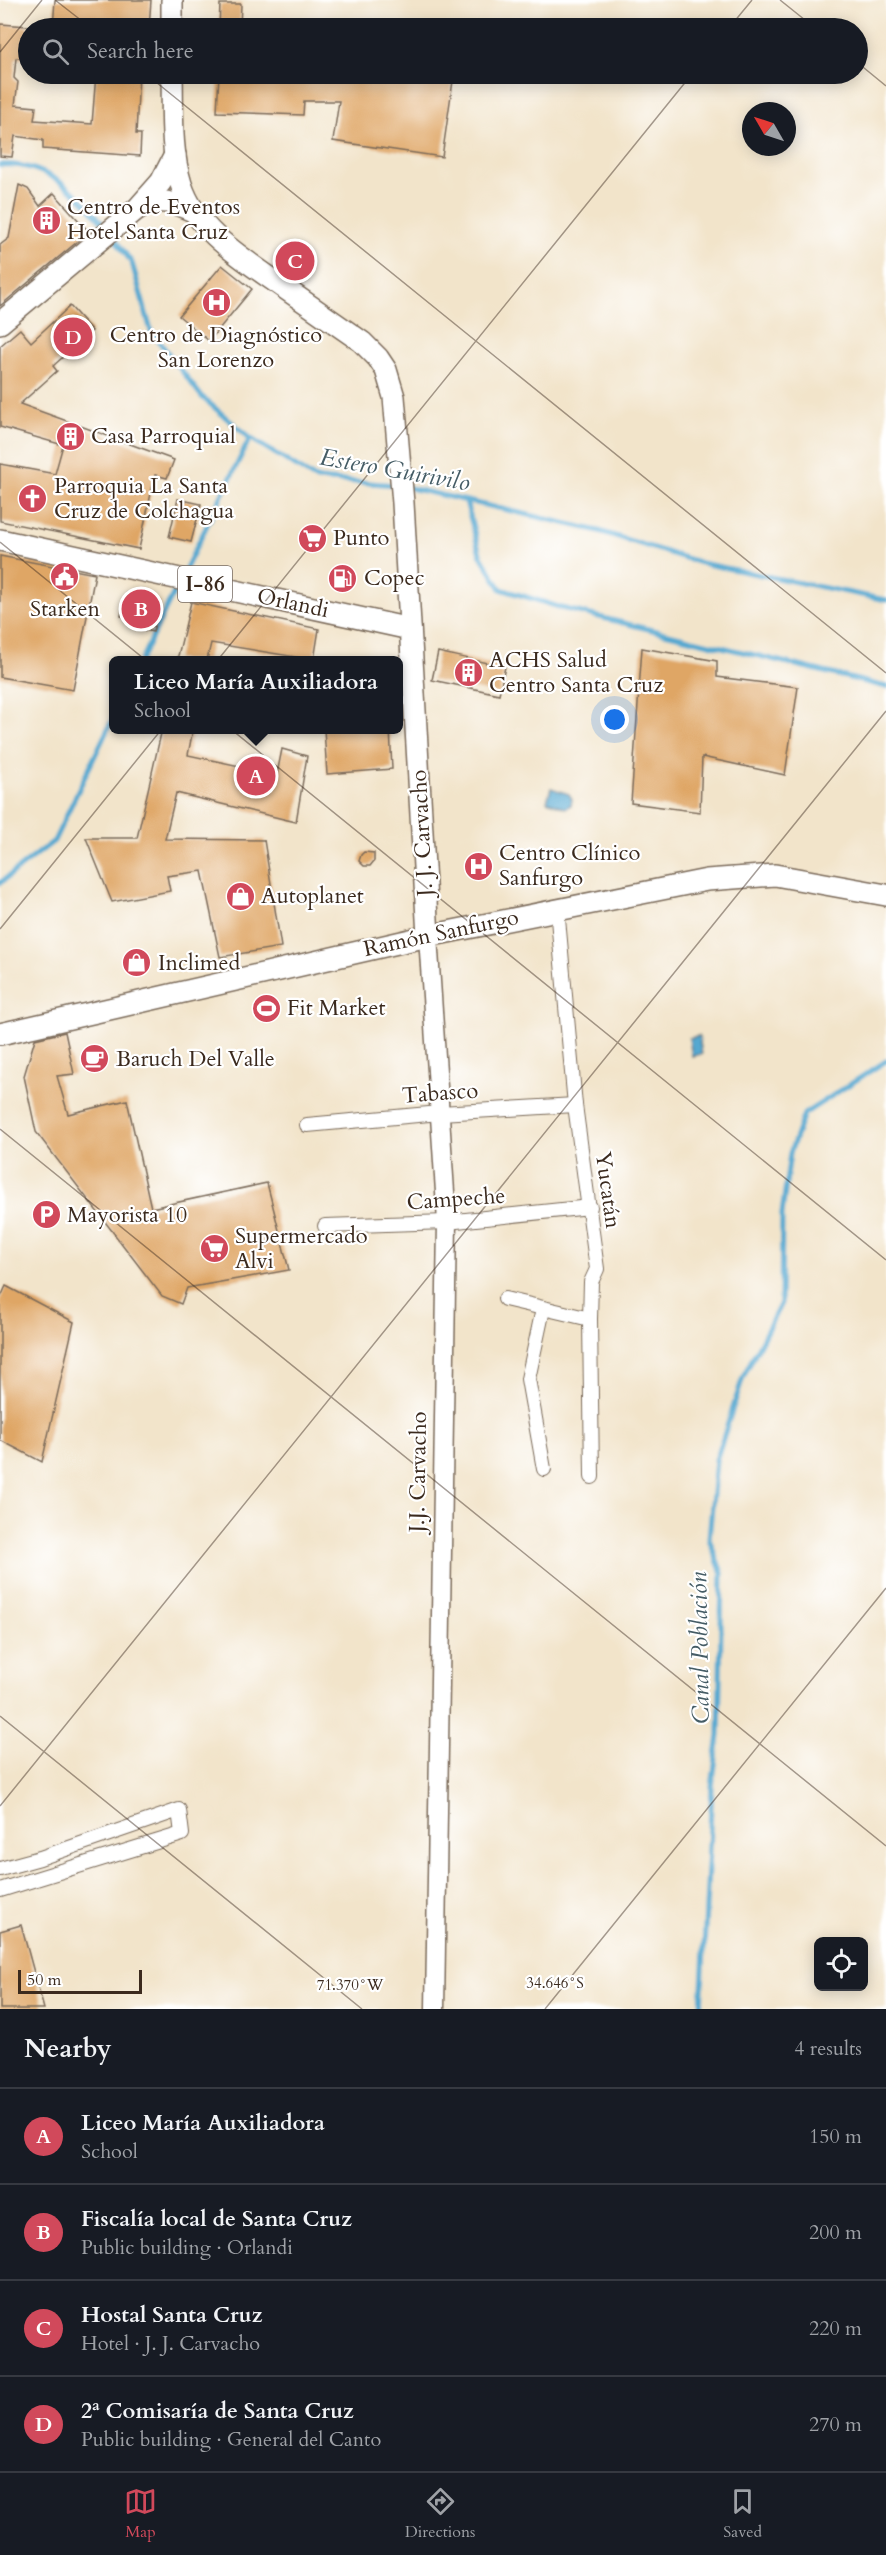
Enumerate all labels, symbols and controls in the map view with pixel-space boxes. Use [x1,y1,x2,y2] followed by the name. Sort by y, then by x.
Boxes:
[18,18,868,84] search box
[39,35,72,68] icon: search
[87,36,194,66] text: Search here
[742,102,796,156] north arrow
[67,192,240,247] place label: Centro de Eventos Hotel Santa Cruz
[30,204,62,236] building icon: Centro de Eventos Hotel Santa Cruz
[276,238,314,284] pin: C
[200,287,232,319] hospital icon: Centro de Diagnóstico San Lorenzo
[54,314,92,360] pin: D
[110,320,322,375] place label: Centro de Diagnóstico San Lorenzo
[54,420,86,452] building icon: Casa Parroquial
[91,421,236,451] place label: Casa Parroquial
[317,441,473,499] water label: Estero Guirivilo
[54,471,235,526] place label: Parroquia La Santa Cruz de Colchagua
[17,483,49,515] church icon: Parroquia La Santa Cruz de Colchagua
[296,522,328,554] supermarket icon: Punto
[333,523,390,553] place label: Punto
[49,561,81,593] public building icon: Starken
[327,562,359,594] fuel station icon: Copec
[364,563,424,593] place label: Copec
[178,566,232,602] road number: I-86
[254,581,332,625] street label: Orlandi
[122,586,160,632] pin: B
[30,594,100,624] place label: Starken
[489,645,663,700] place label: ACHS Salud Centro Santa Cruz
[109,656,403,734] popup
[452,657,484,689] building icon: ACHS Salud Centro Santa Cruz
[134,667,378,697] text: Liceo María Auxiliadora
[134,697,191,724] text: School
[600,705,629,734] your location
[236,754,276,798] pin: A
[404,769,440,900] street label: J. J. Carvacho
[499,838,640,893] place label: Centro Clínico Sanfurgo
[462,850,494,882] hospital icon: Centro Clínico Sanfurgo
[224,880,256,912] shop icon: Autoplanet
[261,881,364,911] place label: Autoplanet
[361,902,521,964] street label: Ramón Sanfurgo
[121,947,153,979] shop icon: Inclimed
[158,948,240,978] place label: Inclimed
[250,992,282,1024] sports icon: Fit Market
[287,993,386,1023] place label: Fit Market
[79,1043,111,1075] cafe icon: Baruch Del Valle
[116,1044,275,1074] place label: Baruch Del Valle
[401,1075,479,1111] street label: Tabasco
[588,1150,628,1231] street label: Yucatán
[406,1181,506,1217] street label: Campeche
[30,1199,62,1231] parking icon: Mayorista 10
[67,1200,187,1230] place label: Mayorista 10
[235,1221,368,1276] place label: Supermercado Alvi
[198,1233,230,1265] supermarket icon: Supermercado Alvi
[402,1411,434,1536] street label: J.J. Carvacho
[682,1571,718,1725] water label: Canal Población
[814,1937,868,1991] map controls
[814,1937,868,1991] button: locate
[18,1967,142,1994] scale bar
[27,1969,61,1991] text: 50 m
[526,1973,584,1993] text: 34.646°S
[317,1975,384,1995] text: 71.370°W
[24,2031,112,2066] text: Nearby
[794,2035,862,2062] text: 4 results
[81,2108,325,2138] text: Liceo María Auxiliadora
[36,2123,51,2150] text: A
[809,2123,862,2150] text: 150 m
[81,2138,138,2165] text: School
[81,2204,352,2234] text: Fiscalía local de Santa Cruz
[36,2219,51,2246] text: B
[809,2219,862,2246] text: 200 m
[81,2234,293,2261] text: Public building · Orlandi
[81,2300,262,2330] text: Hostal Santa Cruz
[36,2315,51,2342] text: C
[809,2315,862,2342] text: 220 m
[81,2330,260,2357] text: Hotel · J. J. Carvacho
[81,2396,354,2426] text: 2ª Comisaría de Santa Cruz
[35,2411,52,2438] text: D
[809,2411,862,2438] text: 270 m
[81,2426,381,2453] text: Public building · General del Canto
[124,2485,157,2543] tab: Map
[405,2485,475,2543] tab: Directions
[723,2485,762,2543] tab: Saved

